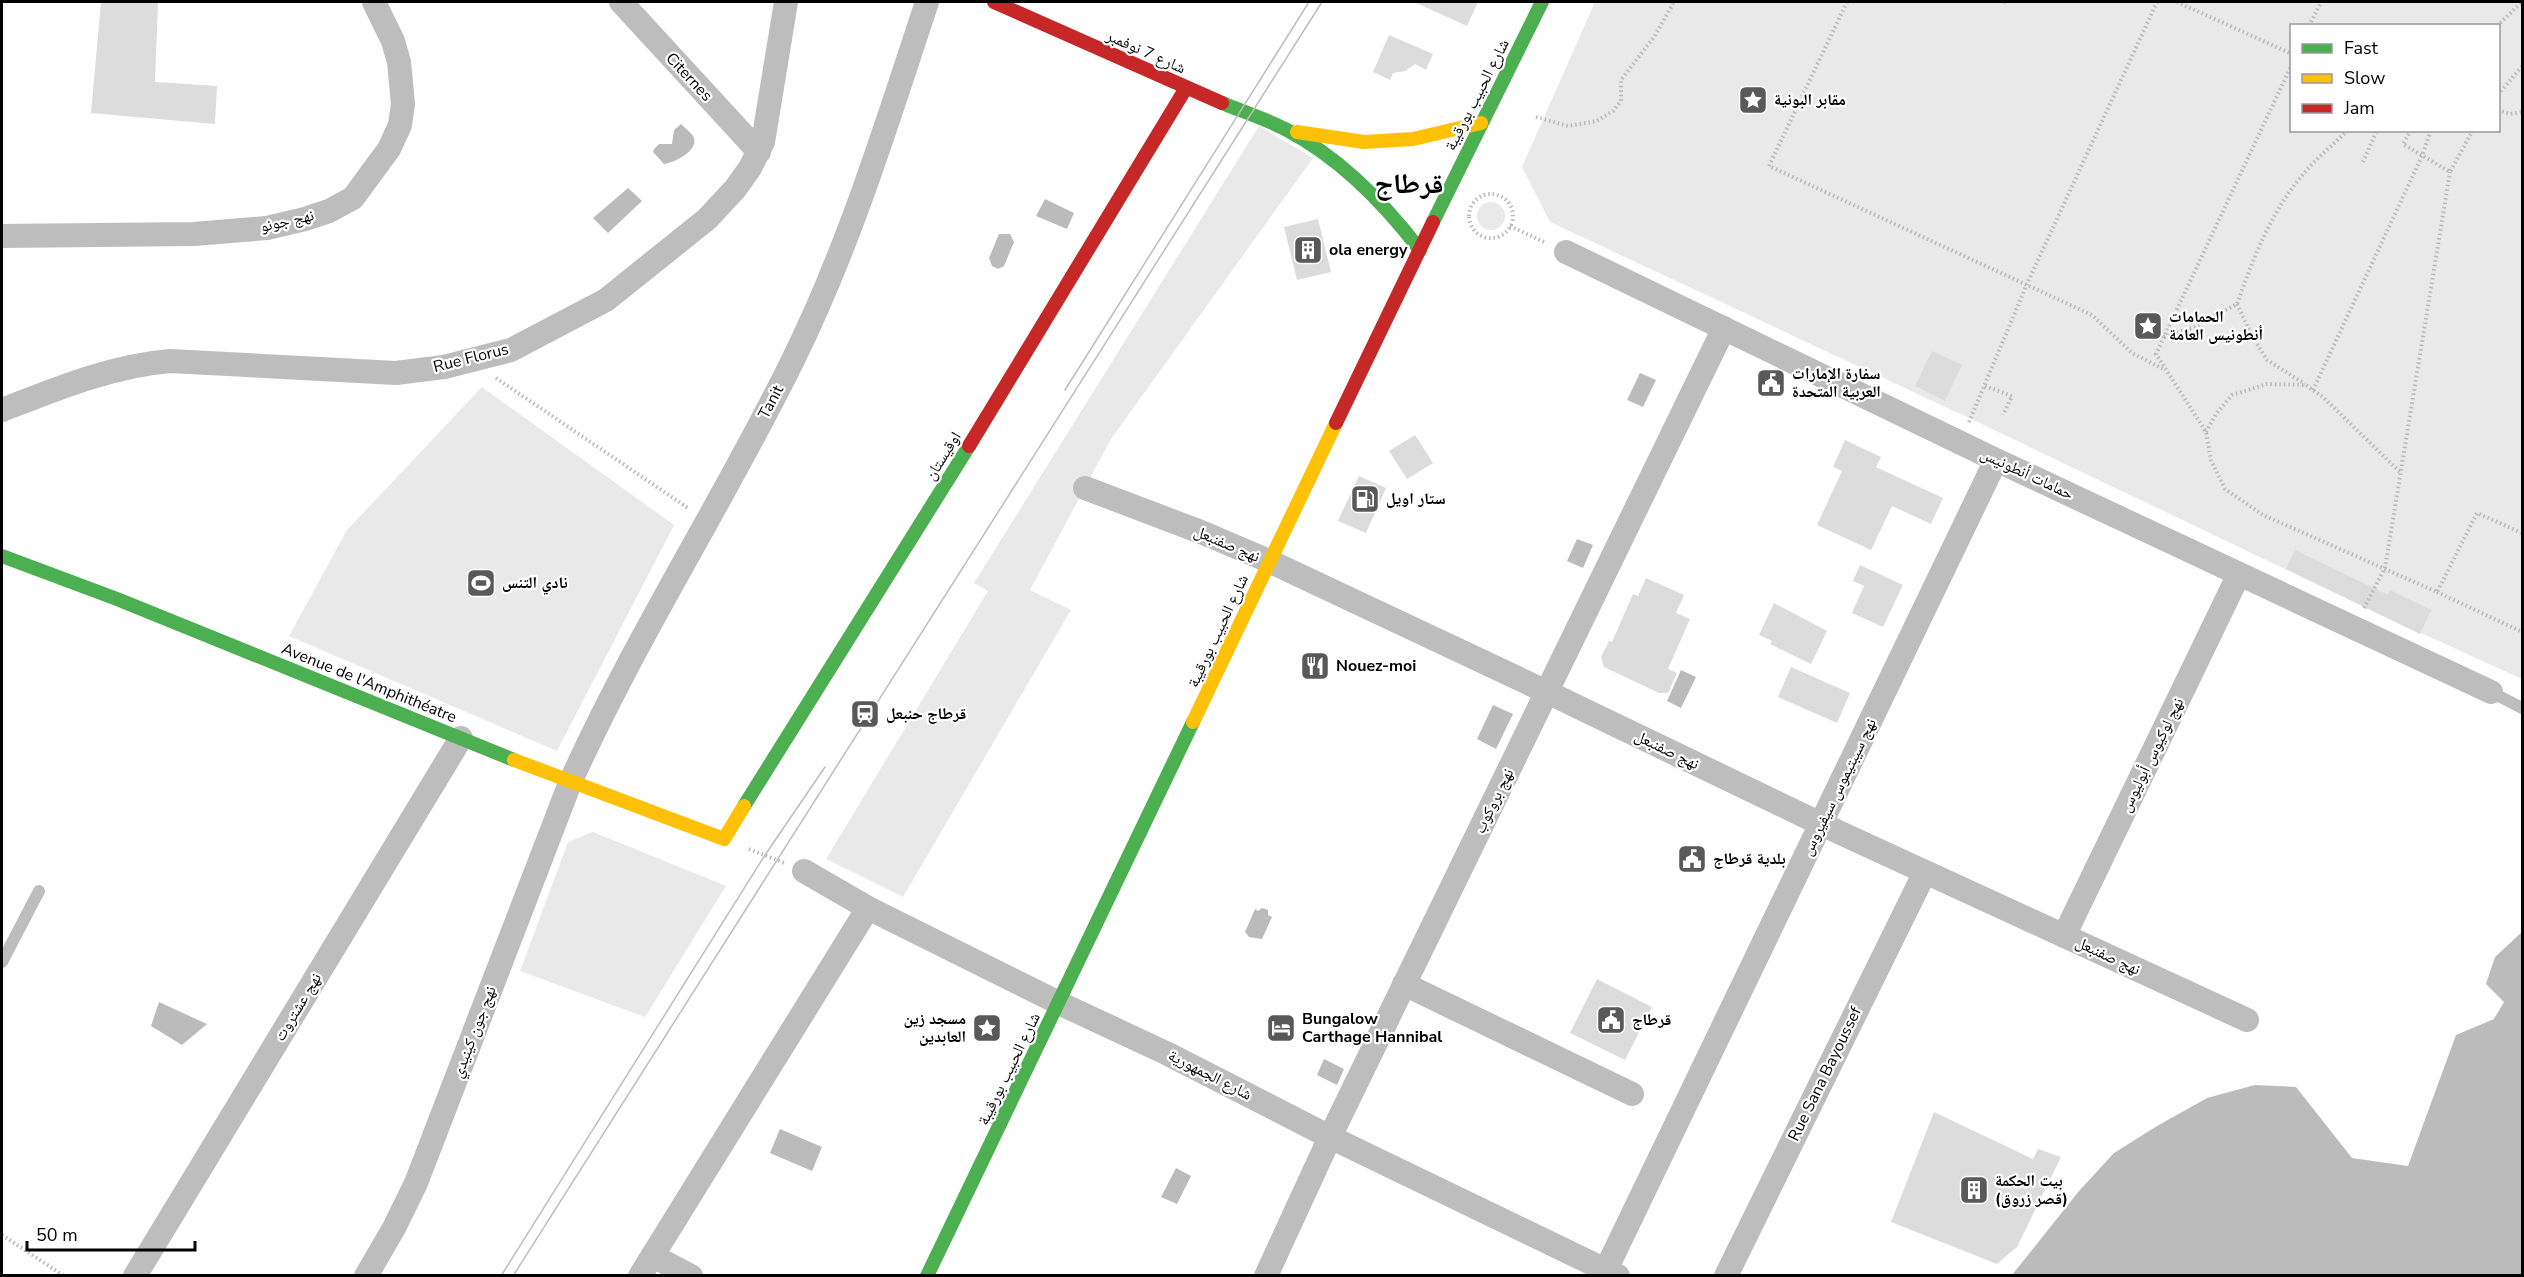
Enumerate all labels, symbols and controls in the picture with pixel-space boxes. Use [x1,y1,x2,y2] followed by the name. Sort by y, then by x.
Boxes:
[1102,24,1189,79] street label: شارع 7 نوفمبر
[2290,24,2500,132] legend
[1439,35,1515,155] street label: شارع الحبيب بورقيبة
[2344,36,2379,60] text: Fast
[661,48,717,106] street label: Citernes
[2344,66,2385,90] text: Slow
[1737,84,1769,116] place icon: مقابر البونية
[1774,89,1846,111] place label: مقابر البونية
[2343,96,2375,120] text: Jam
[1375,165,1443,203] district label: قرطاج
[258,204,316,238] street label: نهج جونو
[1292,234,1324,266] building icon: ola energy
[1329,239,1408,261] place label: ola energy
[2169,306,2263,346] place label: الحمامات أنطونيس العامة
[2132,310,2164,342] place icon: الحمامات أنطونيس العامة
[431,338,511,378] street label: Rue Florus
[1792,363,1881,403] place label: سفارة الإمارات العربية المتحدة
[1755,367,1787,399] public building icon: سفارة الإمارات العربية المتحدة
[753,381,789,423] street label: Tanit
[919,427,967,485] street label: اوقيستان
[1977,443,2077,505] street label: حمامات أنطونيس
[1349,483,1381,515] fuel station icon: ستار اويل
[1386,488,1446,510] place label: ستار اويل
[1191,520,1263,568] street label: نهج صفنبعل
[465,567,497,599] sports icon: نادي التنس
[1182,571,1254,691] street label: شارع الحبيب بورقيبة
[502,572,568,595] place label: نادي التنس
[278,638,460,728] street label: Avenue de l'Amphithéatre
[1299,650,1331,682] restaurant icon: Nouez-moi
[1336,655,1416,677] place label: Nouez-moi
[2115,694,2189,816] street label: نهج لوكيوس أبوليوس
[849,698,881,730] station icon: قرطاج حنبعل
[886,703,967,725] place label: قرطاج حنبعل
[1796,715,1882,859] street label: نهج سيبتيموس سيفيروس
[1631,725,1703,775] street label: نهج صفنبعل
[1469,765,1519,837] street label: نهج بروكوب
[1676,843,1708,875] public building icon: بلدية قرطاج
[1713,848,1786,870] place label: بلدية قرطاج
[2072,931,2144,981] street label: نهج صفنبعل
[269,969,327,1045] street label: نهج عشتروت
[446,983,503,1081] street label: نهج جون كينيدي
[1783,1003,1867,1145] street label: Rue Sana Bayoussef
[1595,1004,1627,1036] public building icon: قرطاج
[904,1008,966,1048] place label: مسجد زين العابدين
[1302,1008,1442,1048] place label: Bungalow Carthage Hannibal
[972,1009,1046,1129] street label: شارع الحبيب بورقيبة
[1632,1009,1671,1031] place label: قرطاج
[971,1012,1003,1044] place icon: مسجد زين العابدين
[1265,1012,1297,1044] hotel icon: Bungalow Carthage Hannibal
[1164,1044,1256,1106] street label: شارع الجمهورية
[1995,1170,2068,1210] place label: بيت الحكمة (قصر زروق)
[1958,1174,1990,1206] building icon: بيت الحكمة (قصر زروق)
[27,1214,195,1252] scale bar
[36,1223,78,1247] text: 50 m

